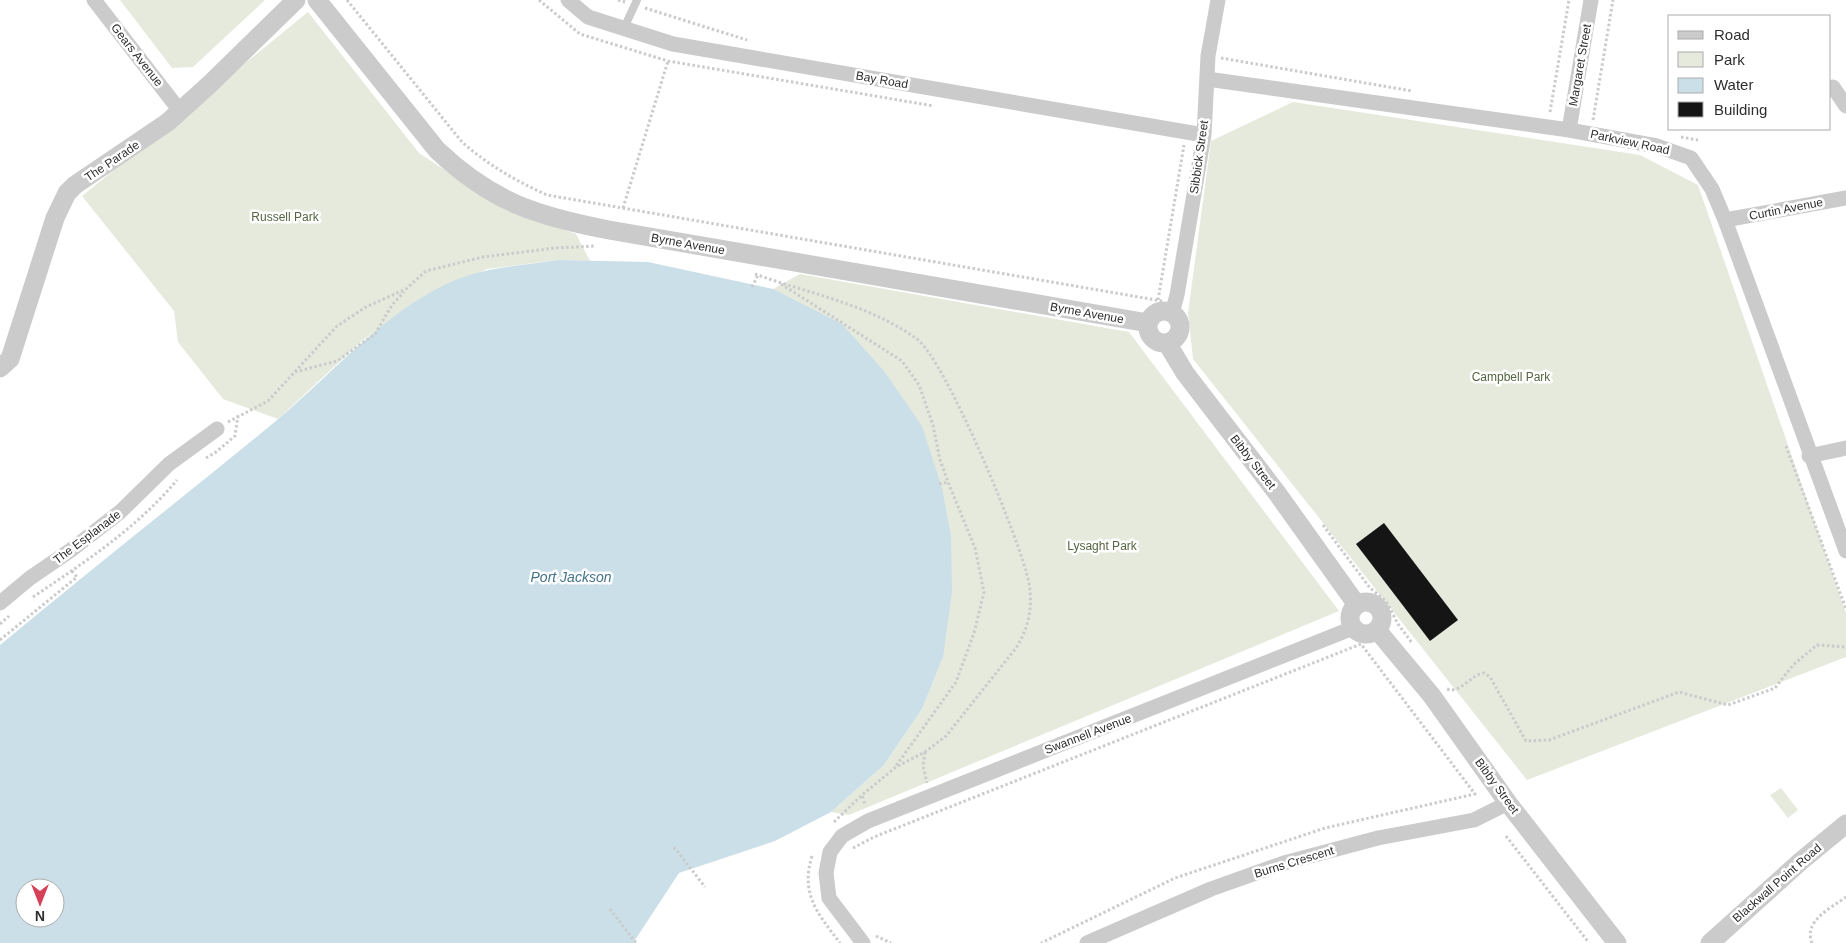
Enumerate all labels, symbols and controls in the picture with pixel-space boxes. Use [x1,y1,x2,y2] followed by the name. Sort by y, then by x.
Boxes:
[1668,15,1831,130] legend
[108,21,166,89] street label: Gears Avenue
[1566,22,1594,107] street label: Margaret Street
[1714,26,1750,43] text: Road
[1714,51,1745,68] text: Park
[855,69,909,91] street label: Bay Road
[1714,76,1753,93] text: Water
[1714,101,1767,118] text: Building
[1187,119,1211,195] street label: Sibbick Street
[1589,127,1671,157] street label: Parkview Road
[82,137,142,184] street label: The Parade
[1748,195,1825,223] street label: Curtin Avenue
[251,210,320,224] park label: Russell Park
[650,231,726,257] street label: Byrne Avenue
[1049,300,1125,326] street label: Byrne Avenue
[1472,370,1551,384] park label: Campbell Park
[1227,432,1279,493] street label: Bibby Street
[51,507,124,567] street label: The Esplanade
[1067,539,1138,553] park label: Lysaght Park
[531,569,612,585] water label: Port Jackson
[1043,711,1134,757] street label: Swannell Avenue
[1472,755,1522,817] street label: Bibby Street
[1730,841,1824,925] street label: Blackwall Point Road
[1252,843,1336,881] street label: Burns Crescent
[15,878,65,928] north arrow
[35,908,45,924] text: N

